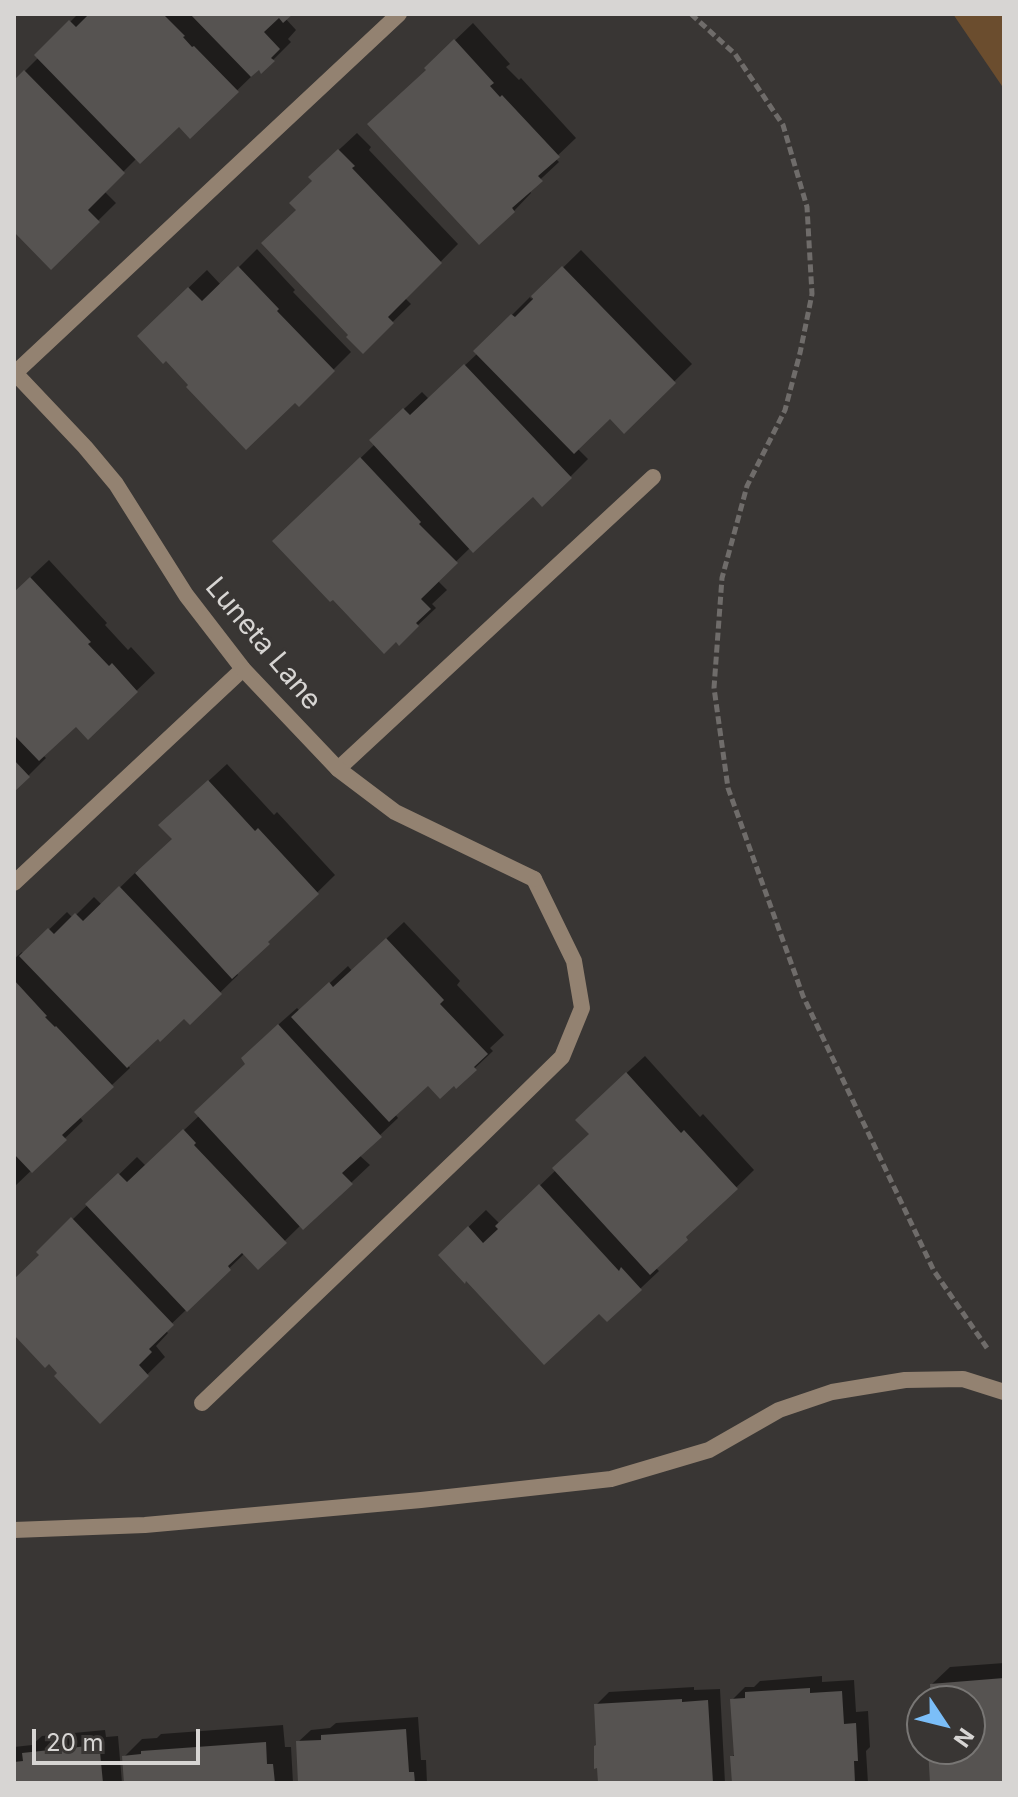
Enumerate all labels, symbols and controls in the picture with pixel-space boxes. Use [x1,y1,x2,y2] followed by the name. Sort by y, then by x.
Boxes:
[198,571,328,717] street label: Luneta Lane
[906,1685,986,1765] north arrow
[36,1713,204,1763] scale bar
[949,1723,979,1752] text: N
[46,1728,104,1757] text: 20 m

